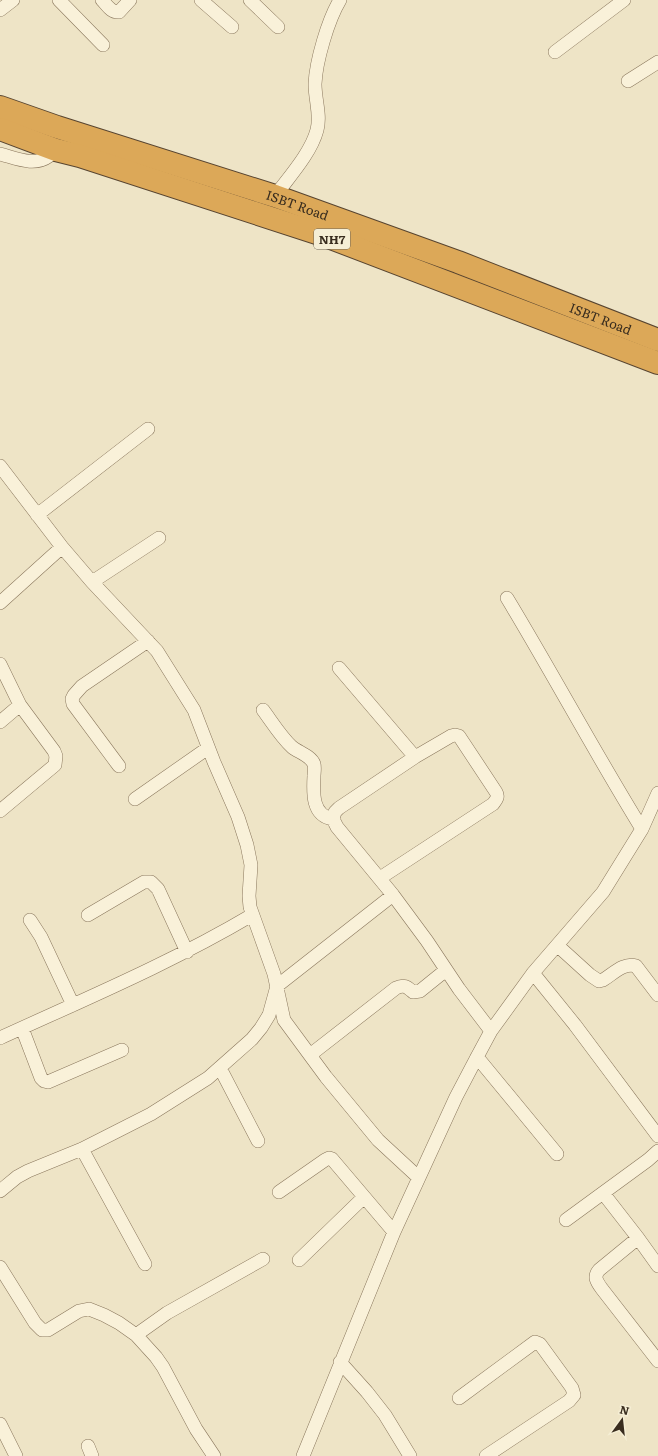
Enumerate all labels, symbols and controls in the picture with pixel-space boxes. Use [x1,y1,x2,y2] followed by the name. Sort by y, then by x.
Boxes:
[264,184,331,224] street label: ISBT Road
[314,229,350,249] road number: NH7
[567,297,635,338] street label: ISBT Road
[602,1400,642,1440] north arrow
[618,1400,631,1418] text: N

